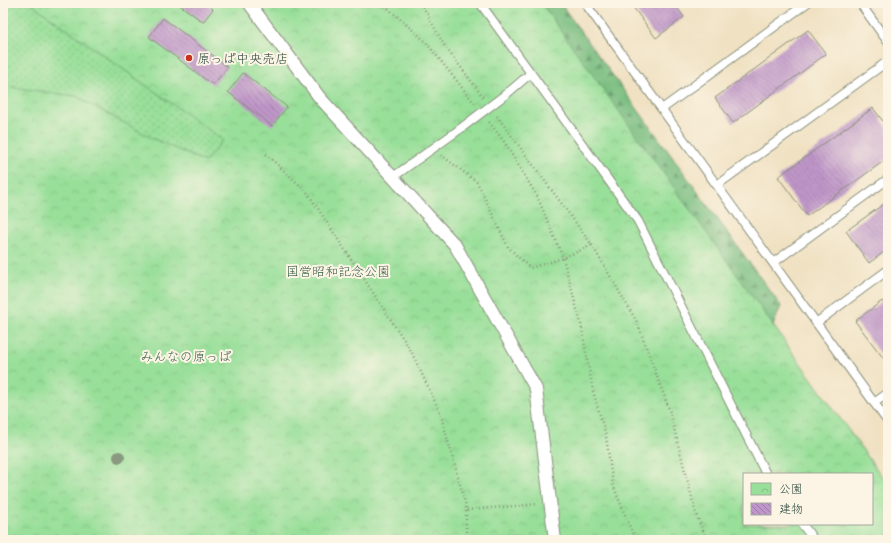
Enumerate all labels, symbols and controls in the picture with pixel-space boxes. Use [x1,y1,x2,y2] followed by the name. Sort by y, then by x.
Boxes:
[197,51,288,70] place label: 原っぱ中央売店
[184,53,194,63] marker: 原っぱ中央売店
[286,264,390,283] park label: 国営昭和記念公園
[140,349,232,368] park label: みんなの原っぱ
[743,473,873,525] legend
[779,482,803,499] text: 公園
[779,502,803,519] text: 建物

